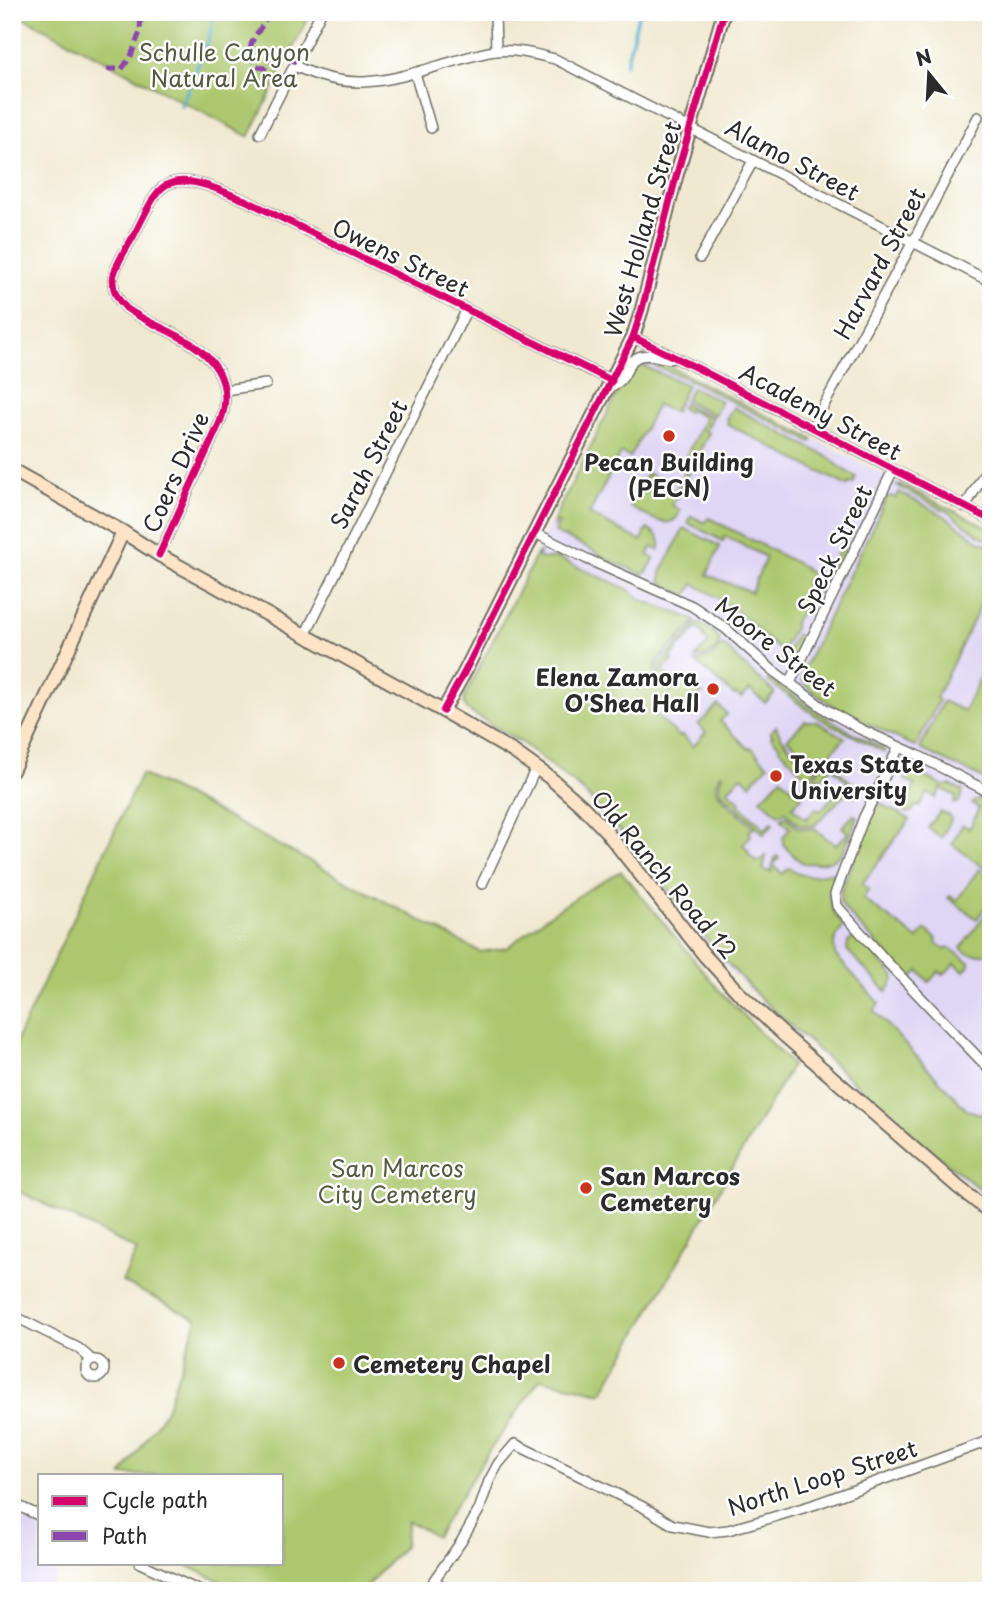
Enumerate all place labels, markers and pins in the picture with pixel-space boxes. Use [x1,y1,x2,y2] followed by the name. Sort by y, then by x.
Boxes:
[661,428,677,444] marker: Pecan Building (PECN)
[584,444,754,505] place label: Pecan Building (PECN)
[536,659,699,720] place label: Elena Zamora O'Shea Hall
[705,681,721,697] marker: Elena Zamora O'Shea Hall
[790,746,925,807] place label: Texas State University
[768,768,784,784] marker: Texas State University
[600,1158,740,1219] place label: San Marcos Cemetery
[578,1180,594,1196] marker: San Marcos Cemetery
[353,1346,550,1381] place label: Cemetery Chapel
[331,1355,347,1371] marker: Cemetery Chapel

